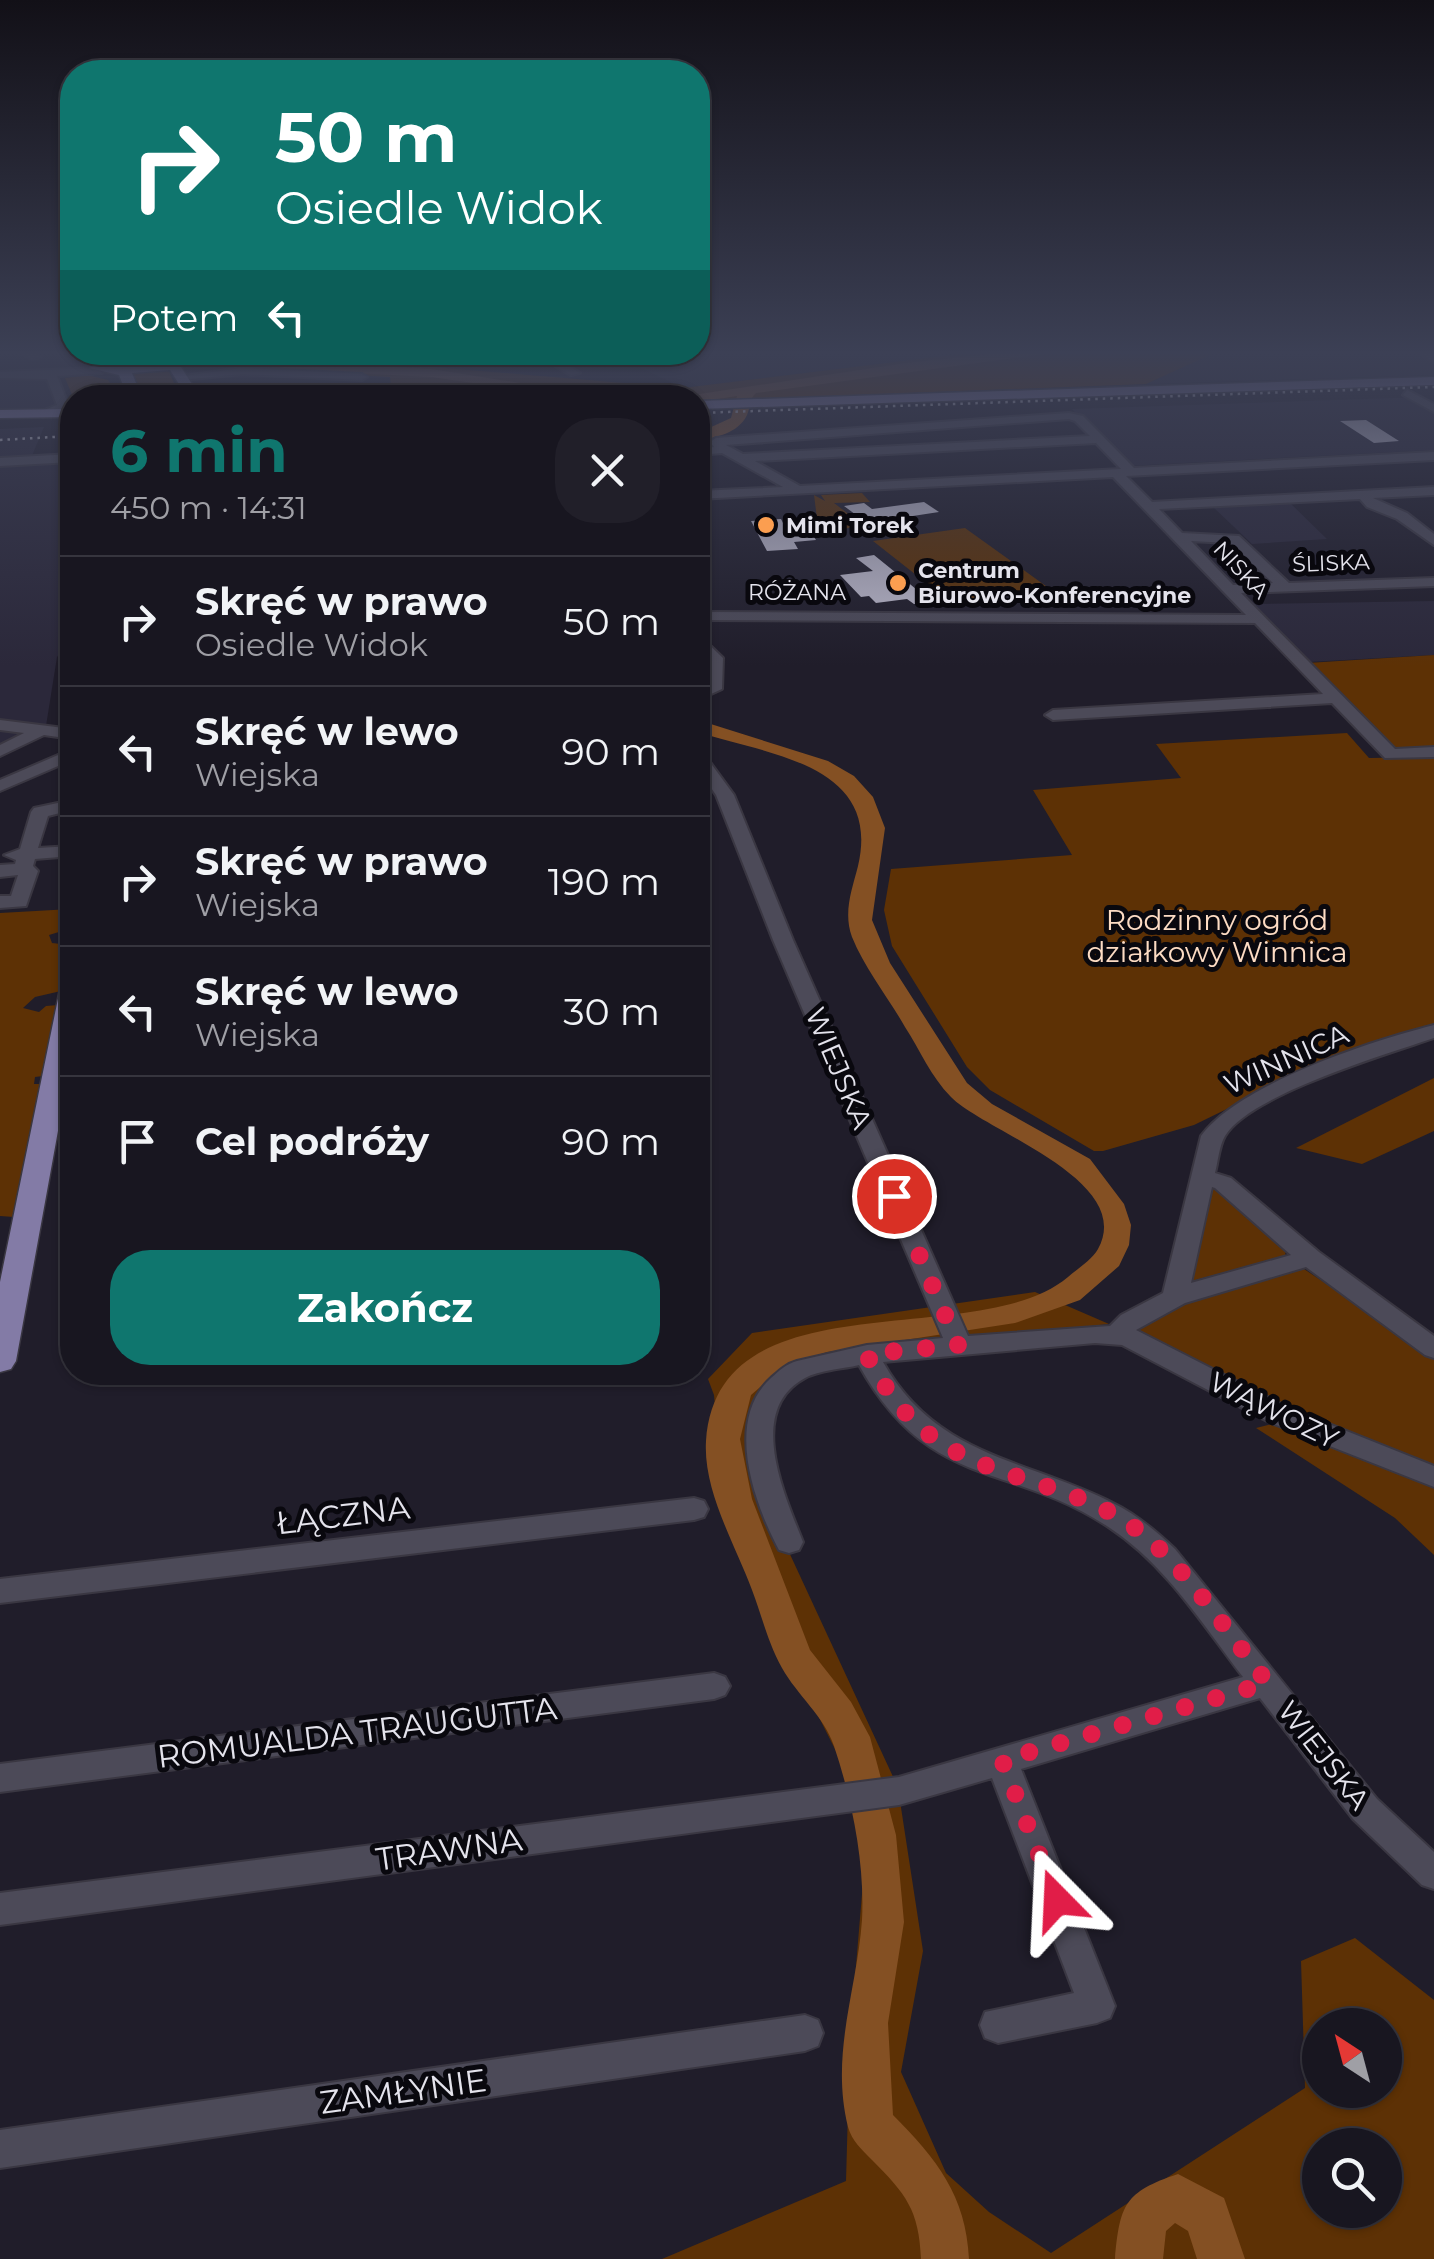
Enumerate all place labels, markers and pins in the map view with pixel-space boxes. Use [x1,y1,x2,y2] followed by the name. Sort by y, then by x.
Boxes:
[786,512,915,539] place label: Mimi Torek
[755,514,777,536] marker: Mimi Torek
[918,557,1191,609] place label: Centrum Biurowo-Konferencyjne
[887,572,909,594] marker: Centrum Biurowo-Konferencyjne
[852,1154,937,1239] pin

